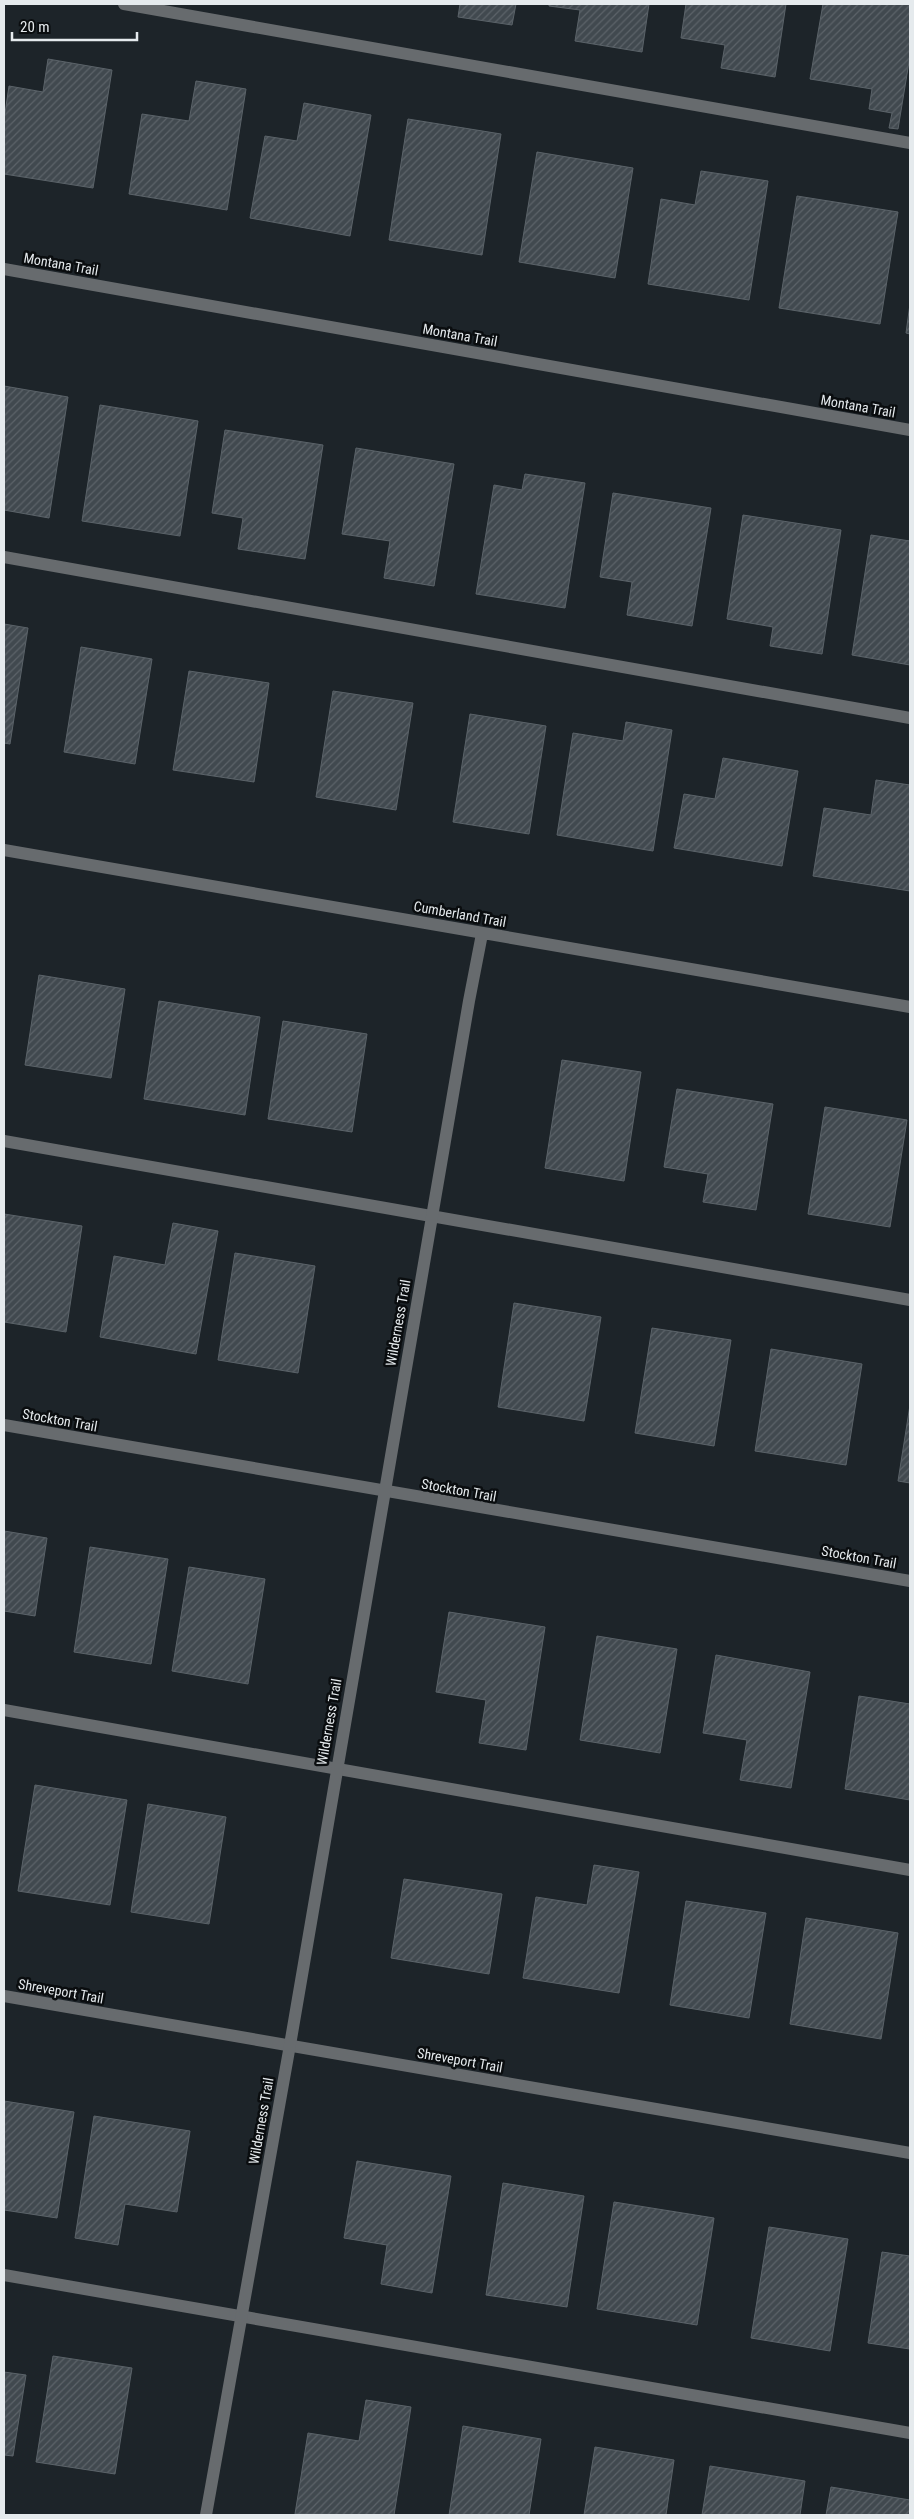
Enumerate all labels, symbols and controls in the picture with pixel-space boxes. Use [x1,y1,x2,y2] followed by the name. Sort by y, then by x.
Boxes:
[12,10,138,42] scale bar
[20,18,50,36] text: 20 m
[22,250,100,278] street label: Montana Trail
[421,321,499,349] street label: Montana Trail
[819,392,897,420] street label: Montana Trail
[413,898,507,930] street label: Cumberland Trail
[382,1278,414,1368] street label: Wilderness Trail
[21,1406,99,1434] street label: Stockton Trail
[420,1476,498,1504] street label: Stockton Trail
[820,1543,898,1571] street label: Stockton Trail
[313,1677,345,1767] street label: Wilderness Trail
[17,1976,105,2006] street label: Shreveport Trail
[416,2045,504,2075] street label: Shreveport Trail
[245,2076,277,2166] street label: Wilderness Trail

